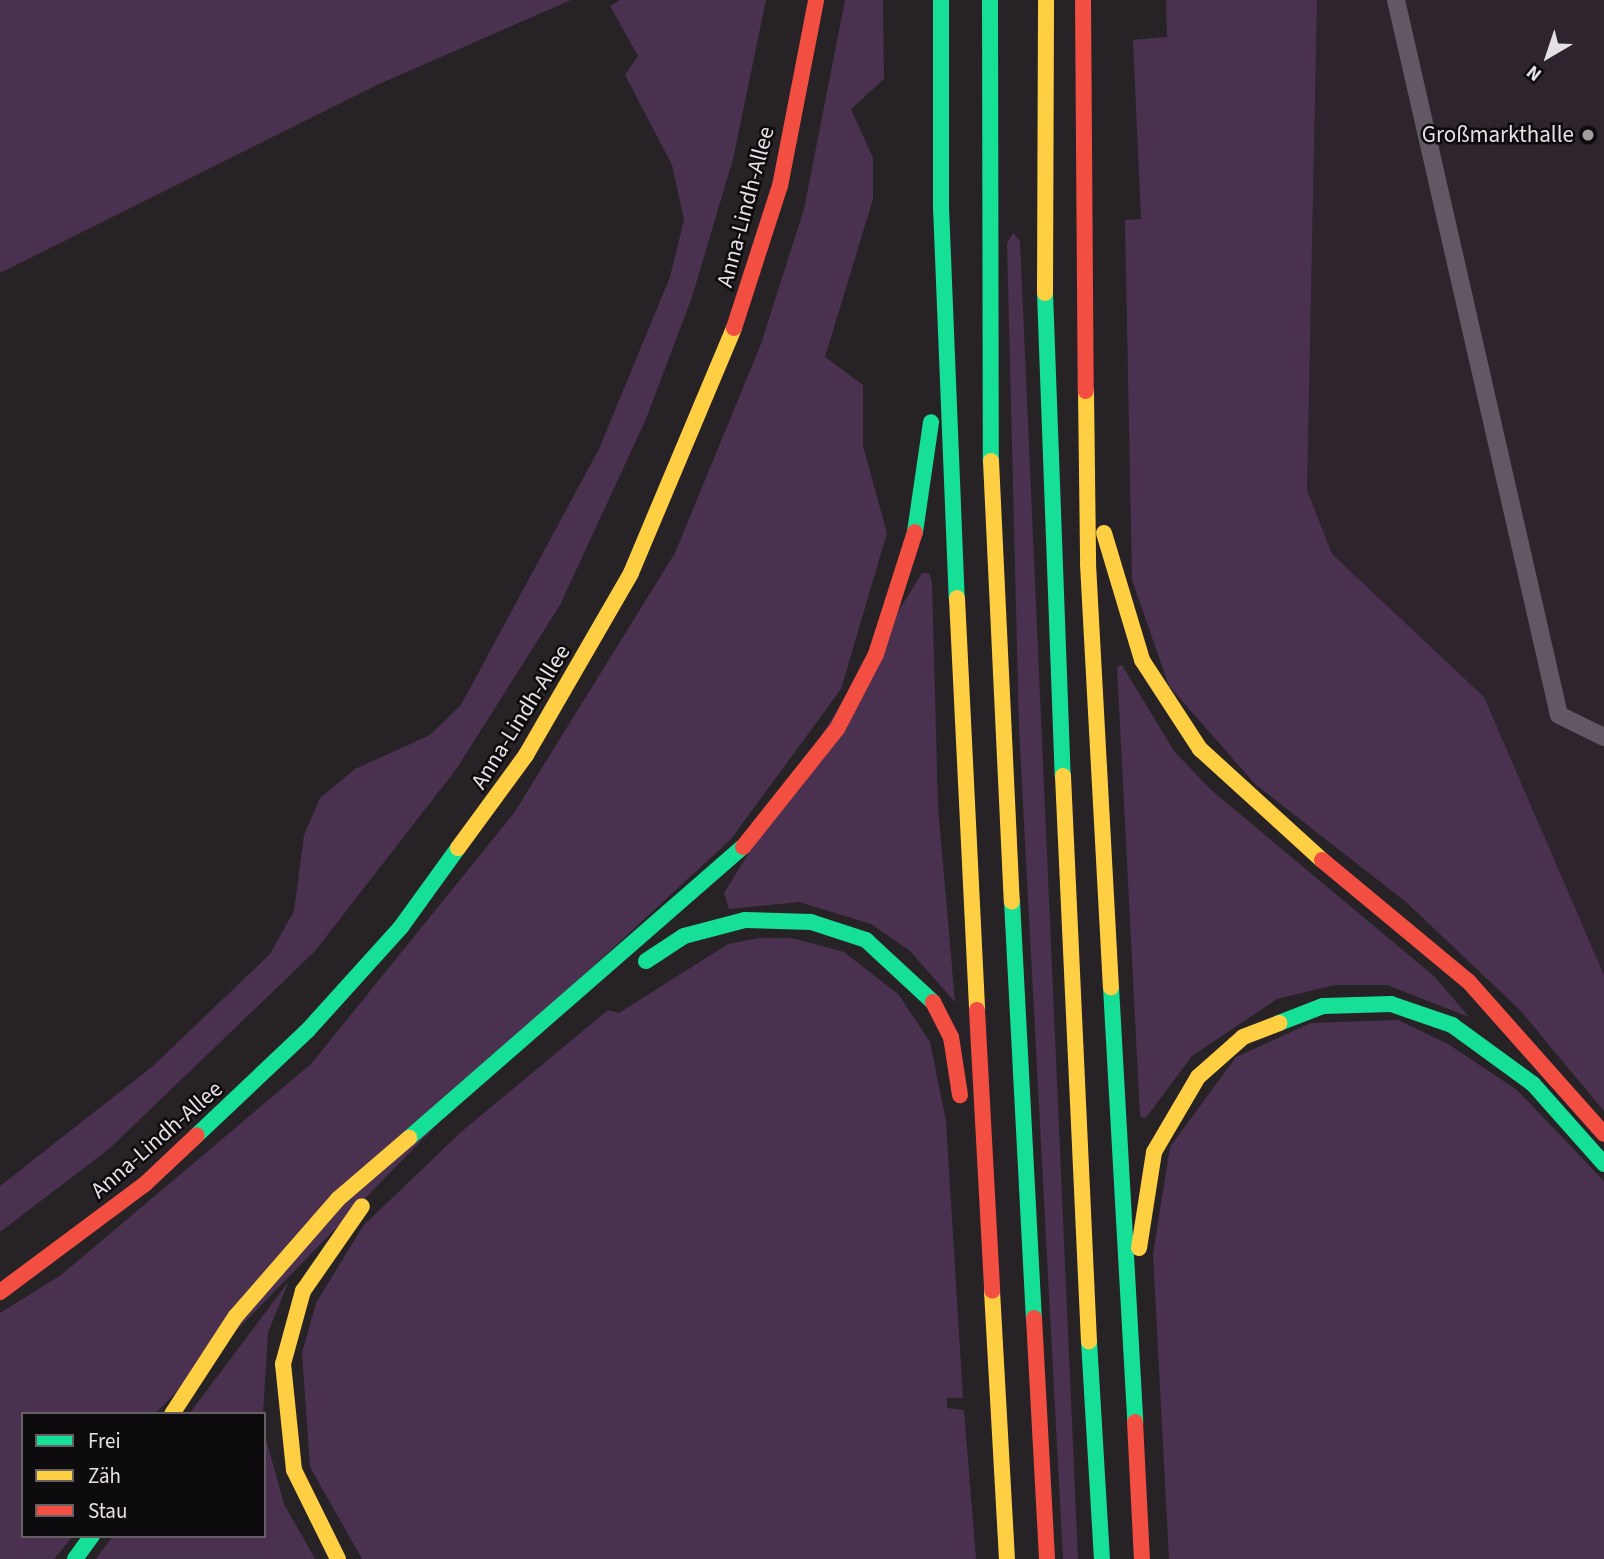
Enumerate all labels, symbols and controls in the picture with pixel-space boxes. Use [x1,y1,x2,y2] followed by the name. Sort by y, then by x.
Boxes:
[1513,21,1583,91] north arrow
[1521,58,1548,87] text: N
[1422,121,1574,149] place label: Großmarkthalle
[711,124,781,290] street label: Anna-Lindh-Allee
[1580,127,1596,143] marker: Großmarkthalle
[466,640,576,794] street label: Anna-Lindh-Allee
[86,1075,228,1205] street label: Anna-Lindh-Allee
[21,1412,266,1538] legend
[88,1426,121,1456] text: Frei
[88,1461,121,1491] text: Zäh
[88,1496,127,1526] text: Stau

